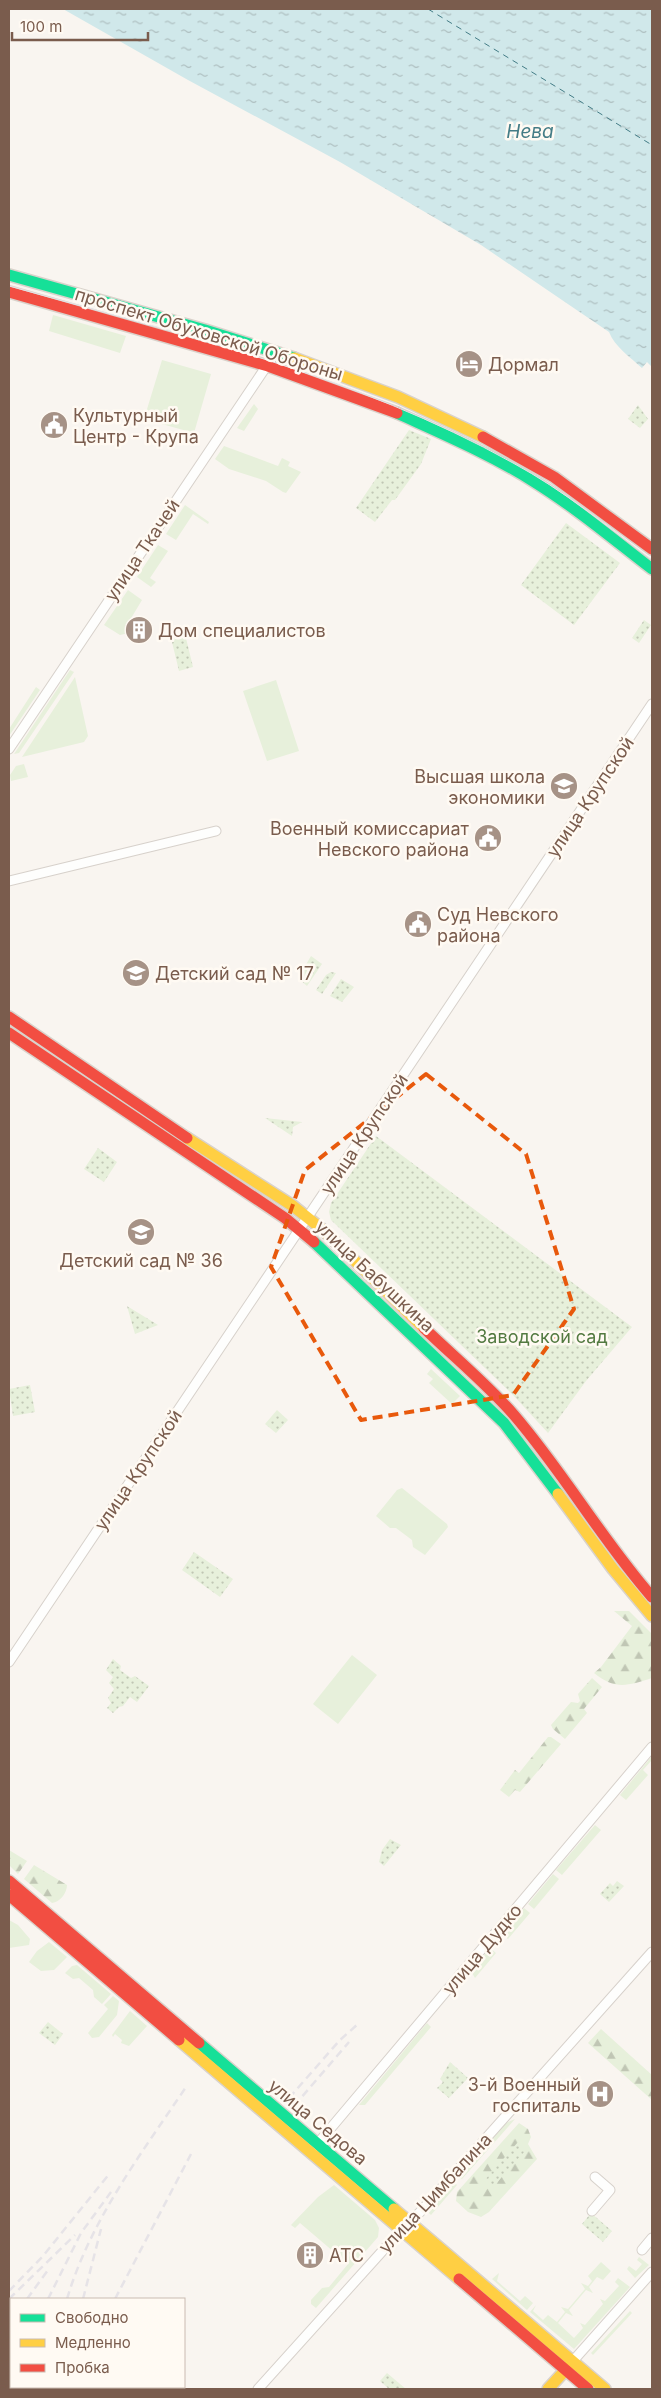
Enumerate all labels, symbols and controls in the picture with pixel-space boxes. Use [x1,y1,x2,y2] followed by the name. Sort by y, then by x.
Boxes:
[12,10,149,42] scale bar
[20,17,62,36] text: 100 m
[506,120,554,143] water label: Нева
[73,283,345,385] street label: проспект Обуховской Обороны
[454,349,484,379] hotel icon: Дормал
[488,354,559,375] place label: Дормал
[73,405,199,447] place label: Культурный Центр - Крупа
[39,410,69,440] public building icon: Культурный Центр - Крупа
[100,495,184,605] street label: улица Ткачей
[124,615,154,645] building icon: Дом специалистов
[158,620,326,641] place label: Дом специалистов
[542,733,638,861] street label: улица Крупской
[414,766,545,808] place label: Высшая школа экономики
[549,771,579,801] school or university icon: Высшая школа экономики
[270,818,470,860] place label: Военный комиссариат Невского района
[473,823,503,853] public building icon: Военный комиссариат Невского района
[437,904,559,946] place label: Суд Невского района
[403,909,433,939] public building icon: Суд Невского района
[121,958,151,988] school or university icon: Детский сад № 17
[155,963,314,984] place label: Детский сад № 17
[316,1070,412,1198] street label: улица Крупской
[311,1216,439,1336] street label: улица Бабушкина
[126,1217,156,1247] school or university icon: Детский сад № 36
[59,1250,223,1271] place label: Детский сад № 36
[476,1326,608,1347] park label: Заводской сад
[90,1406,186,1534] street label: улица Крупской
[438,1899,526,1999] street label: улица Дудко
[468,2074,581,2116] place label: 3-й Военный госпиталь
[264,2075,372,2169] street label: улица Седова
[585,2079,615,2109] hospital icon: 3-й Военный госпиталь
[374,2129,496,2257] street label: улица Цимбалина
[295,2240,325,2270] building icon: АТС
[329,2245,364,2266] place label: АТС
[10,2298,185,2388] legend
[55,2308,129,2327] text: Свободно
[55,2333,131,2352] text: Медленно
[55,2358,110,2377] text: Пробка

